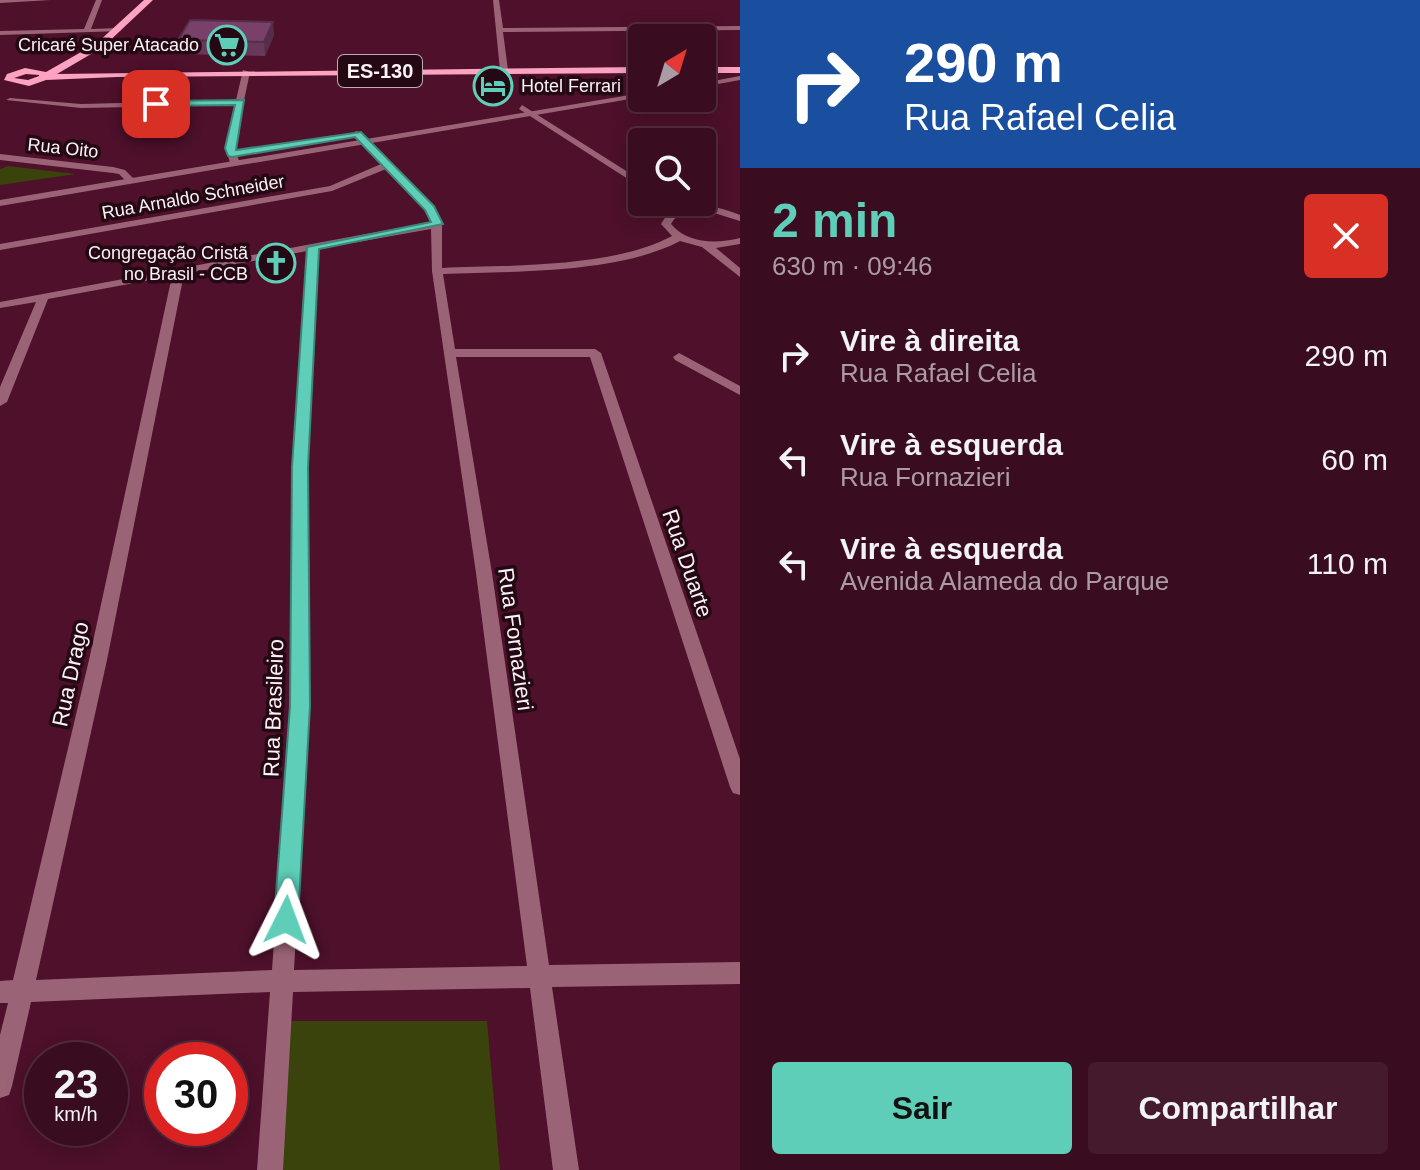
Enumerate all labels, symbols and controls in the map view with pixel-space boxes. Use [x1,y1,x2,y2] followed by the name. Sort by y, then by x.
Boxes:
[206,24,248,66] supermarket icon: Cricaré Super Atacado
[628,24,716,112] north arrow
[628,24,716,216] map controls
[904,31,1063,94] text: 290 m
[772,32,876,136] icon: right
[18,35,199,55] place label: Cricaré Super Atacado
[338,55,422,87] road number: ES-130
[472,65,514,107] hotel icon: Hotel Ferrari
[122,70,190,138] pin
[521,76,621,96] place label: Hotel Ferrari
[134,82,178,126] icon: arrive
[904,97,1176,138] text: Rua Rafael Celia
[628,128,716,216] button: search
[27,134,99,162] street label: Rua Oito
[100,171,286,223] street label: Rua Arnaldo Schneider
[772,194,897,247] text: 2 min
[1304,194,1388,278] button: close
[255,242,297,284] church icon: Congregação Cristã no Brasil - CCB
[88,243,249,284] place label: Congregação Cristã no Brasil - CCB
[772,251,932,281] text: 630 m · 09:46
[840,324,1020,357] text: Vire à direita
[772,334,816,378] icon: right
[1305,339,1388,372] text: 290 m
[840,358,1037,388] text: Rua Rafael Celia
[840,428,1063,461] text: Vire à esquerda
[772,438,816,482] icon: left
[1321,443,1388,476] text: 60 m
[840,462,1011,492] text: Rua Fornazieri
[657,506,718,620] street label: Rua Duarte
[840,532,1063,565] text: Vire à esquerda
[772,542,816,586] icon: left
[1307,547,1388,580] text: 110 m
[493,566,538,712] street label: Rua Fornazieri
[840,566,1169,596] text: Avenida Alameda do Parque
[47,619,94,729] street label: Rua Drago
[259,639,288,777] street label: Rua Brasileiro
[244,878,328,962] position arrow
[144,1042,248,1146] speed limit sign: 30
[54,1062,98,1106] text: 23
[772,1062,1072,1154] button: Sair
[1088,1062,1388,1154] button: Compartilhar
[54,1103,98,1125] text: km/h

